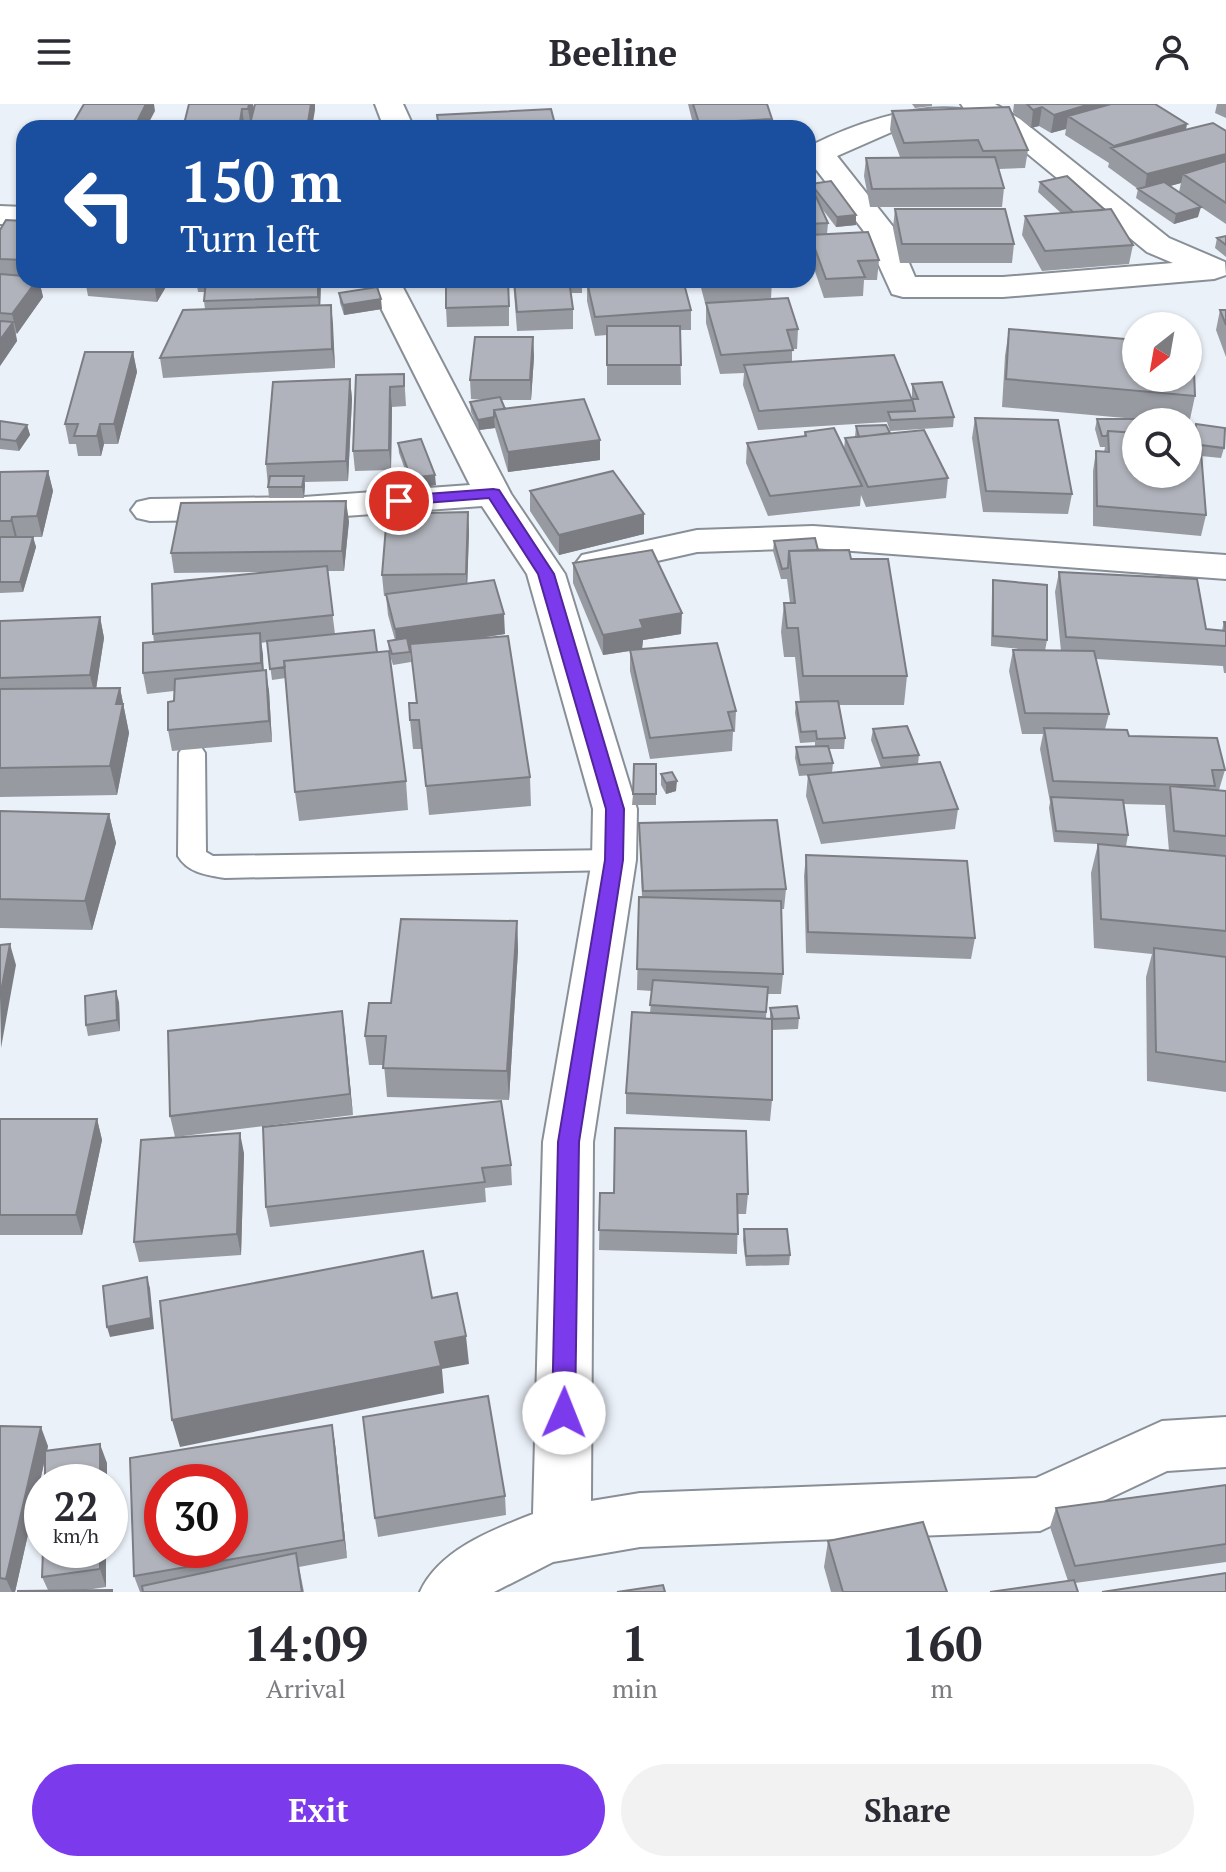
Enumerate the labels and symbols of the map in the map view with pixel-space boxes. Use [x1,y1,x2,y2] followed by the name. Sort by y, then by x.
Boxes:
[1122,312,1202,392] north arrow
[365,467,433,535] pin
[522,1371,606,1455] position arrow
[144,1464,248,1568] speed limit sign: 30

